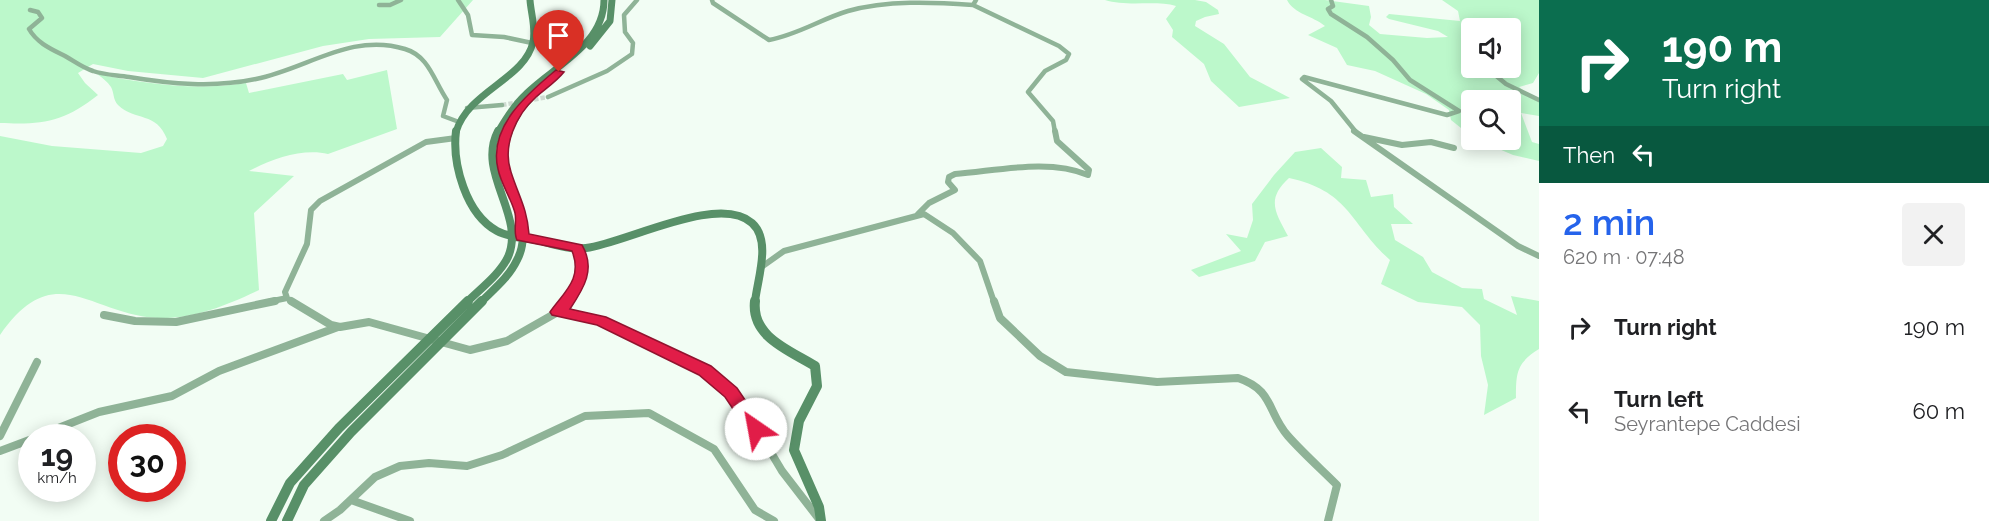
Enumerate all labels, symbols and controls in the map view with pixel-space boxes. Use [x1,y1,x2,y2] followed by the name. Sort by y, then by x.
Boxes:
[533,10,584,72] pin
[1461,18,1521,150] map controls
[1461,18,1521,78] button: sound
[542,19,575,52] icon: arrive
[1662,23,1782,72] text: 190 m
[1563,24,1641,102] icon: right
[1662,73,1781,104] text: Turn right
[1461,90,1521,150] button: search
[1627,138,1660,171] icon: left
[1563,142,1615,168] text: Then
[1563,201,1655,243] text: 2 min
[1902,203,1965,266] button: close
[1563,245,1685,269] text: 620 m · 07:48
[1563,311,1596,344] icon: right
[1614,314,1717,340] text: Turn right
[1903,314,1965,340] text: 190 m
[1614,386,1704,412] text: Turn left
[1563,395,1596,428] icon: left
[724,397,788,461] position arrow
[1912,398,1965,424] text: 60 m
[1614,412,1801,436] text: Seyrantepe Caddesi
[108,424,186,502] speed limit sign: 30
[41,438,73,473] text: 19
[37,469,77,487] text: km/h

